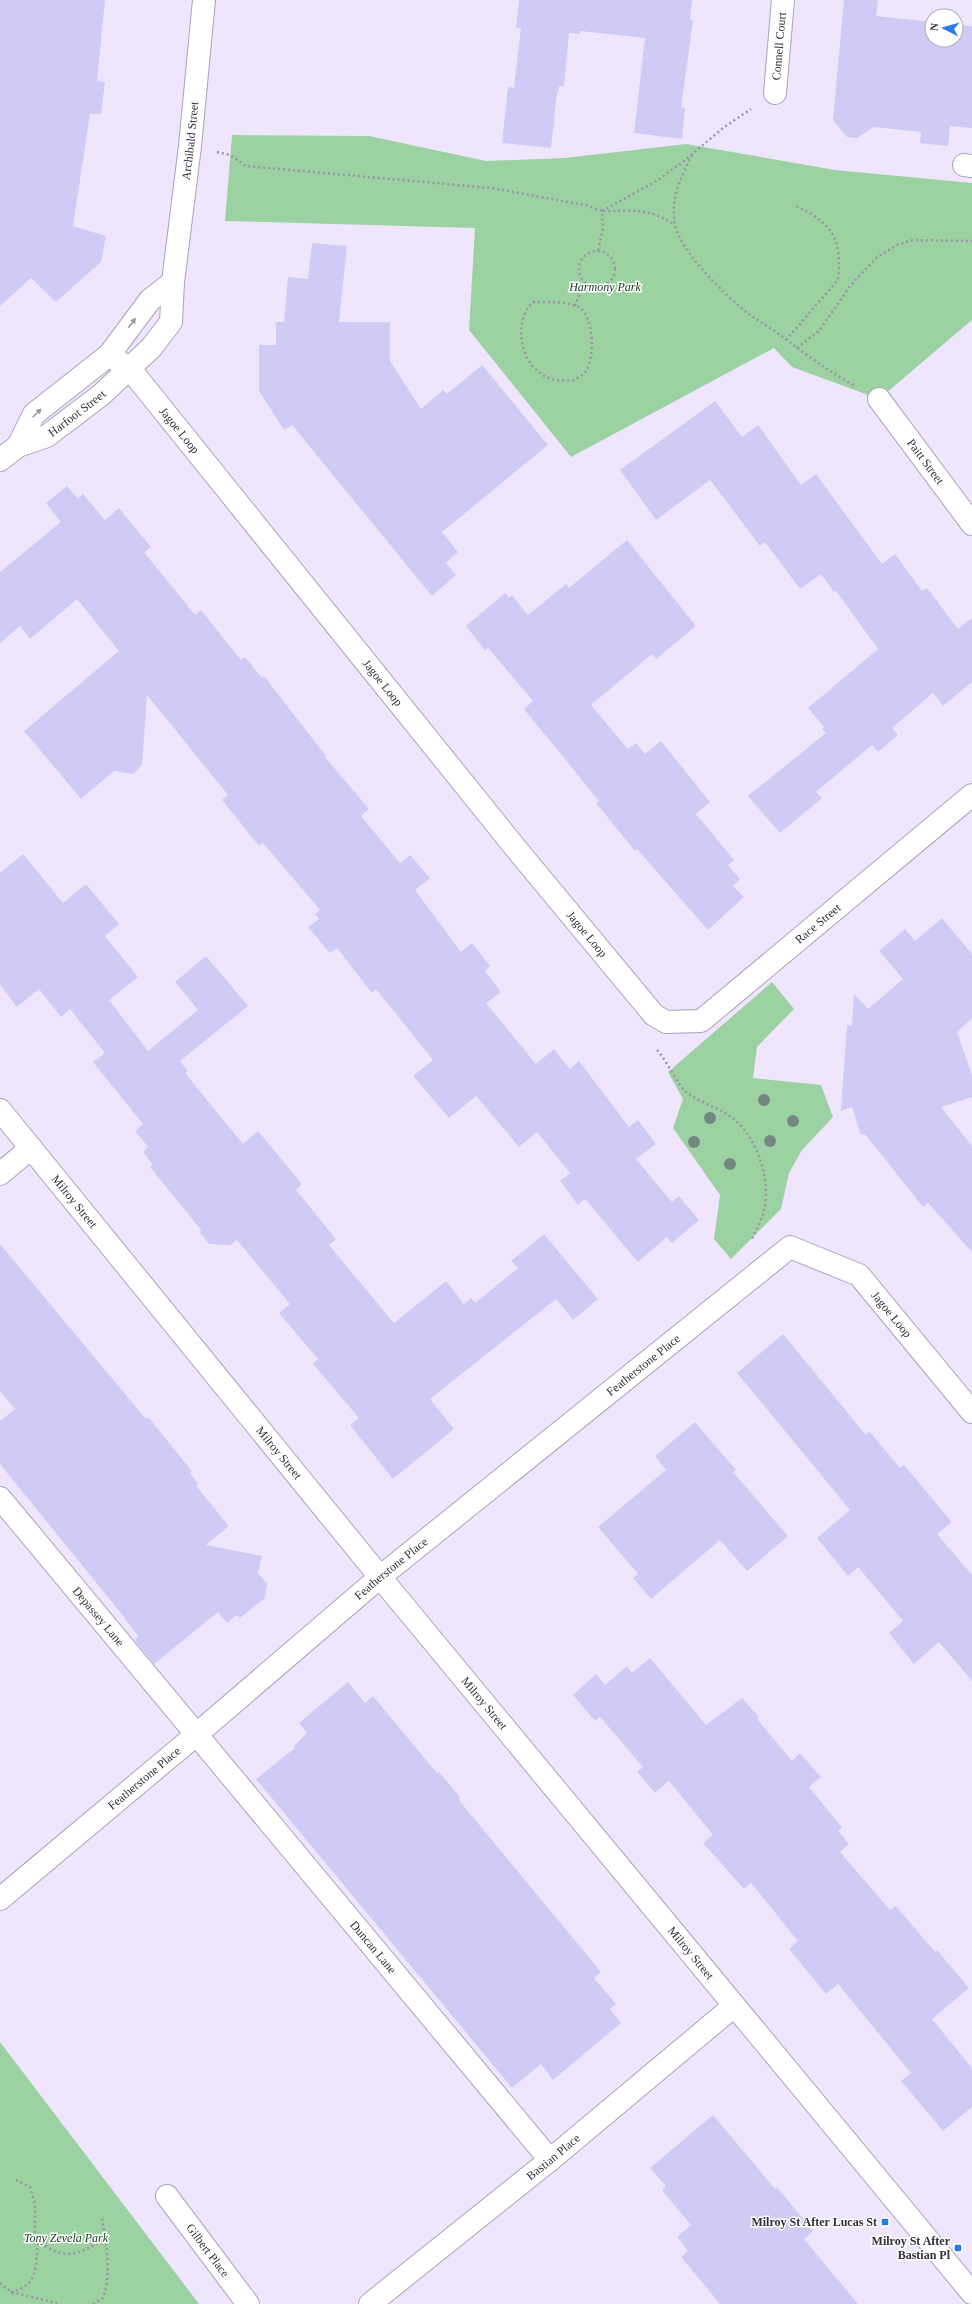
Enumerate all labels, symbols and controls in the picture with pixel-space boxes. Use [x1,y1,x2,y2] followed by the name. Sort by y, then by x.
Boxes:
[924,8,964,48] north arrow
[769,11,789,81] street label: Connell Court
[928,22,940,32] text: N
[179,100,201,181] street label: Archibald Street
[568,280,642,294] park label: Harmony Park
[128,318,137,329] one-way arrow
[45,387,109,440] street label: Harfoot Street
[156,404,202,456] street label: Jagoe Loop
[32,408,42,417] one-way arrow
[904,436,947,488] street label: Paitt Street
[360,657,405,709] street label: Jagoe Loop
[792,900,844,947] street label: Race Street
[564,908,610,960] street label: Jagoe Loop
[49,1172,101,1231] street label: Milroy Street
[868,1289,915,1340] street label: Jagoe Loop
[604,1331,683,1399] street label: Featherstone Place
[253,1423,305,1483] street label: Milroy Street
[352,1534,430,1603] street label: Featherstone Place
[70,1584,127,1649] street label: Depassey Lane
[459,1674,511,1733] street label: Milroy Street
[105,1744,183,1813] street label: Featherstone Place
[347,1918,399,1976] street label: Duncan Lane
[665,1924,717,1983] street label: Milroy Street
[524,2131,583,2183] street label: Bastian Place
[751,2215,877,2229] place label: Milroy St After Lucas St
[880,2217,890,2227] marker: Milroy St After Lucas St
[183,2221,232,2280] street label: Gilbert Place
[24,2231,109,2245] park label: Tony Zevela Park
[872,2234,951,2262] place label: Milroy St After Bastian Pl
[953,2243,963,2253] marker: Milroy St After Bastian Pl

